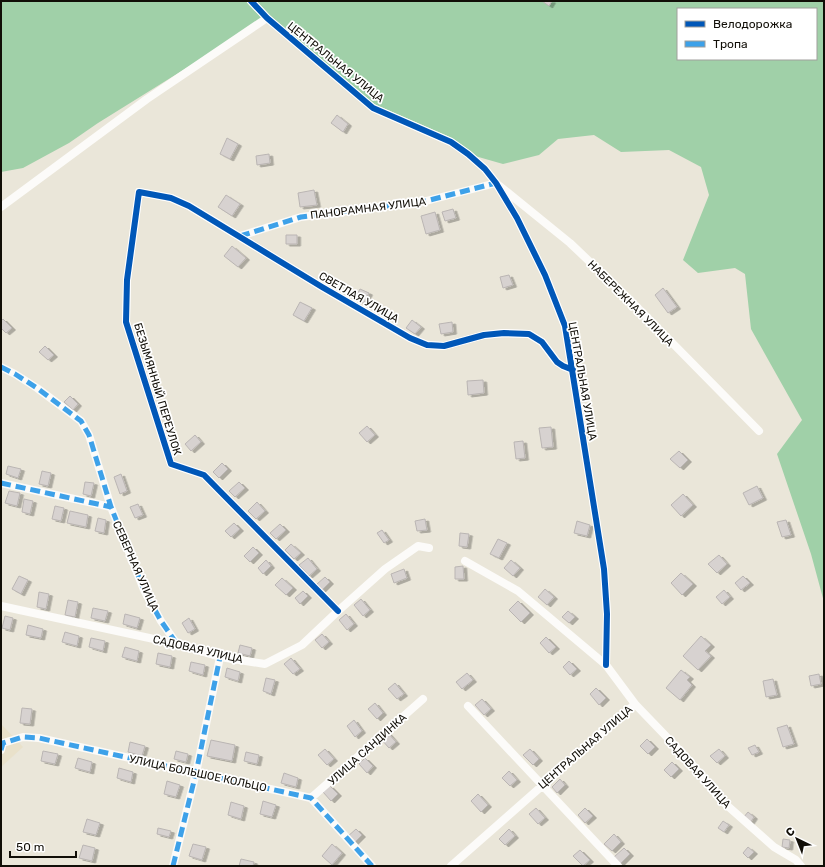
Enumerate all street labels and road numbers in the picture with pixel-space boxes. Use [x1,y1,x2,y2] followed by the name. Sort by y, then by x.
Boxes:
[285,19,387,106] street label: ЦЕНТРАЛЬНАЯ УЛИЦА
[310,195,427,222] street label: ПАНОРАМНАЯ УЛИЦА
[585,258,677,349] street label: НАБЕРЕЖНАЯ УЛИЦА
[316,269,402,326] street label: СВЕТЛАЯ УЛИЦА
[131,321,184,457] street label: БЕЗЫМЯННЫЙ ПЕРЕУЛОК
[566,321,599,442] street label: ЦЕНТРАЛЬНАЯ УЛИЦА
[110,519,162,614] street label: СЕВЕРНАЯ УЛИЦА
[152,633,245,666] street label: САДОВАЯ УЛИЦА
[536,703,636,792] street label: ЦЕНТРАЛЬНАЯ УЛИЦА
[325,710,410,788] street label: УЛИЦА САНДИНКА
[662,734,734,811] street label: САДОВАЯ УЛИЦА
[128,753,268,794] street label: УЛИЦА БОЛЬШОЕ КОЛЬЦО

